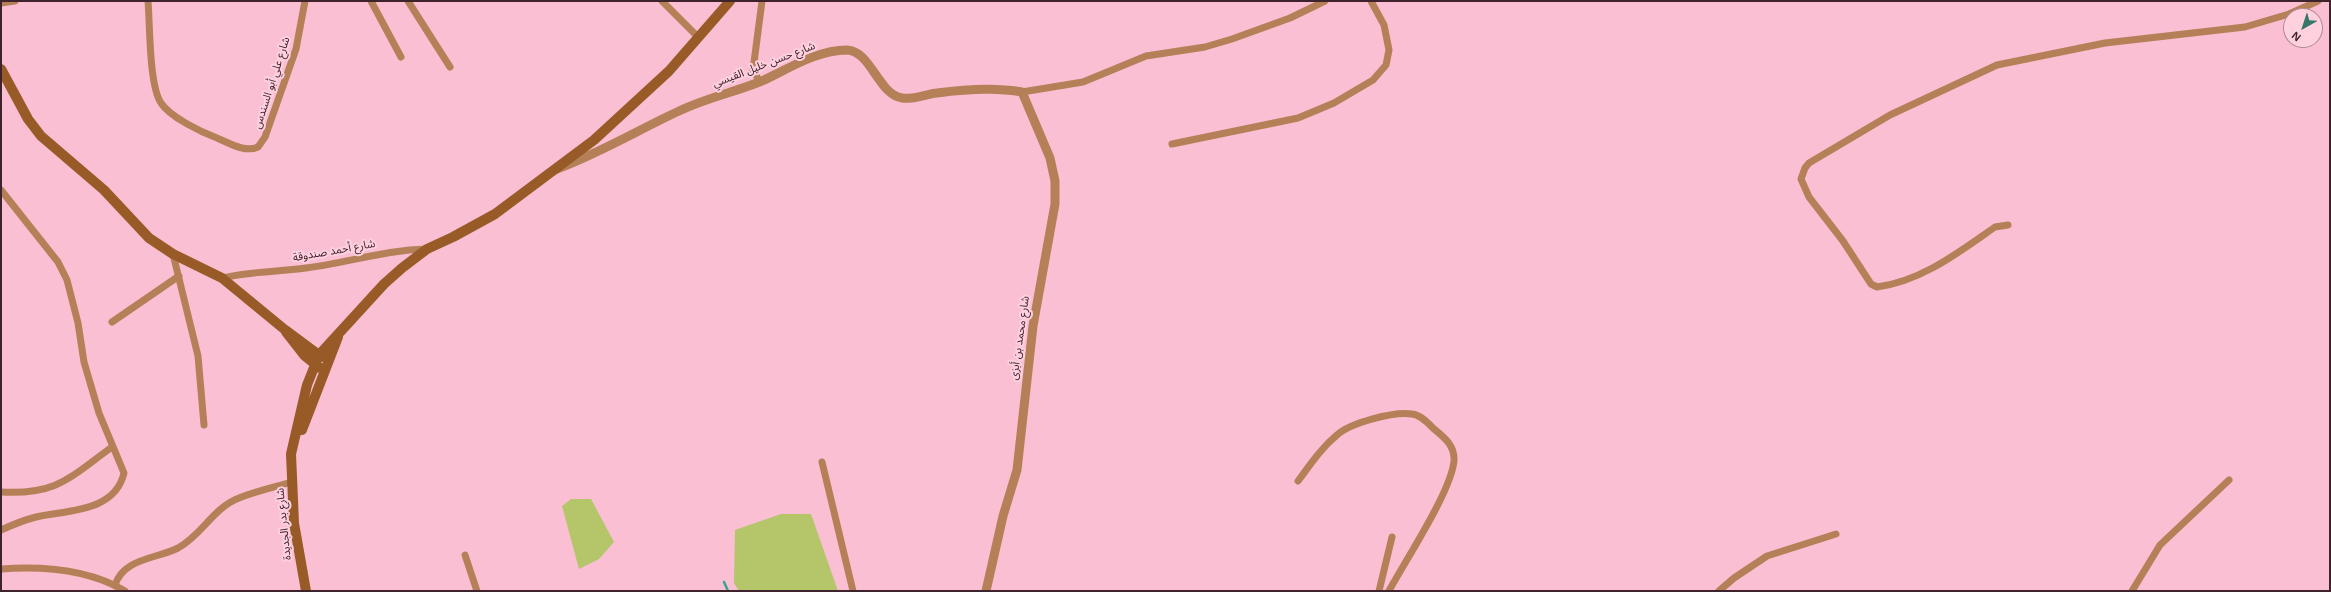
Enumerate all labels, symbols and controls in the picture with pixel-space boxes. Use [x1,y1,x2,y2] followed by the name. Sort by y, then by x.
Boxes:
[2283,8,2323,48] north arrow
[2289,29,2303,44] text: N
[251,35,293,131] street label: شارع علي أبو السندس
[711,39,817,91] street label: شارع حسن خليل القيسي
[292,237,376,265] street label: شارع أحمد صندوقة
[1008,295,1032,381] street label: شارع محمد بن أبزى
[274,487,294,561] street label: شارع بدر الجديدة

